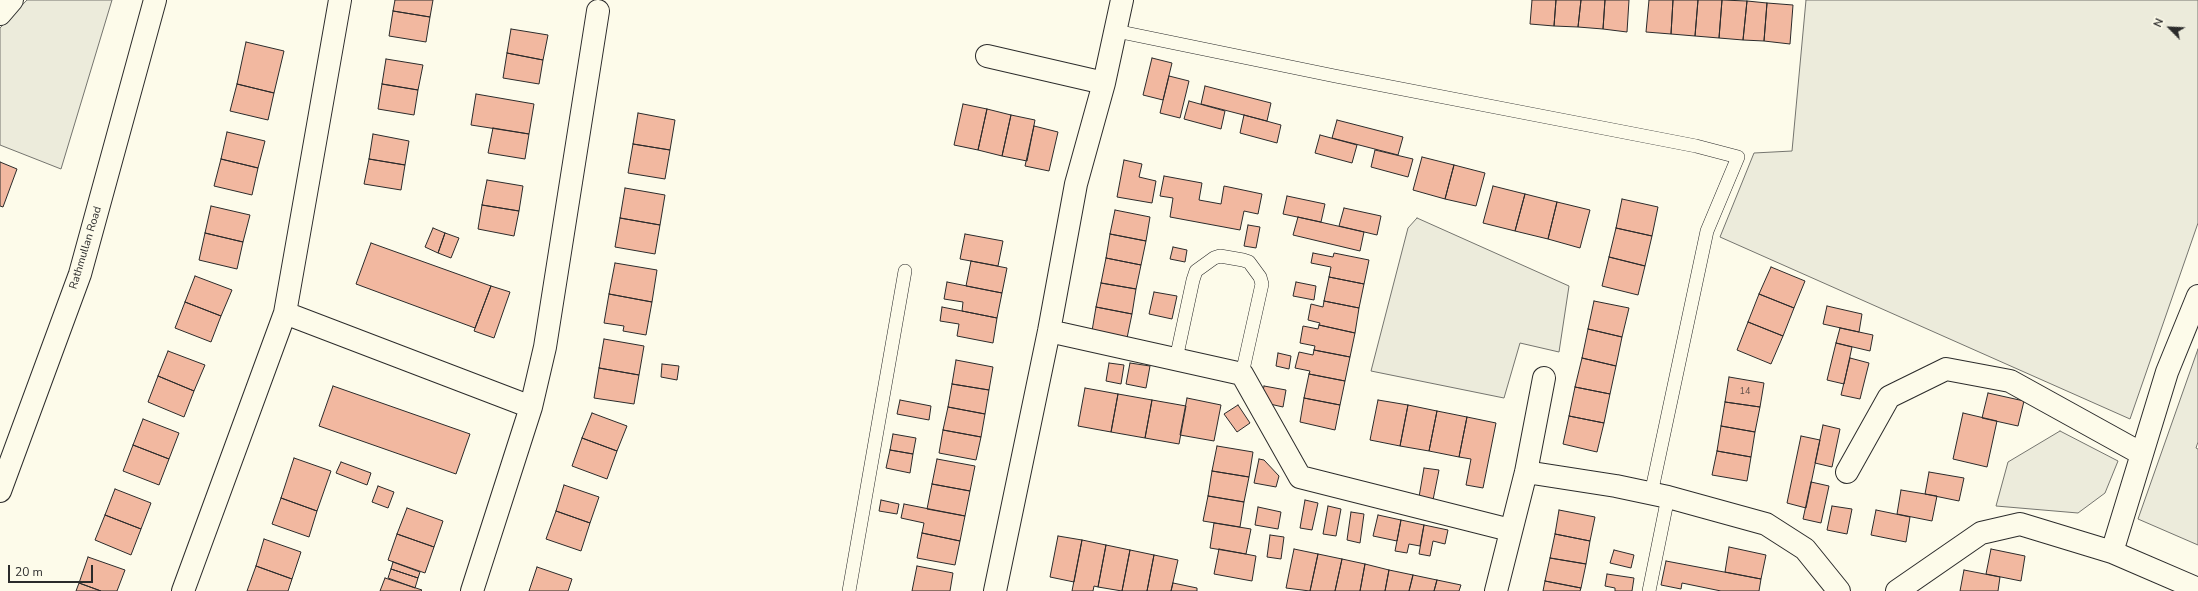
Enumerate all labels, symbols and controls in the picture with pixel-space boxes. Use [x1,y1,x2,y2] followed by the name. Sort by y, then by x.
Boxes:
[2150,8,2190,48] north arrow
[2150,16,2167,30] text: N
[67,205,105,291] street label: Rathmullan Road
[1740,387,1750,397] house number: 14
[10,557,95,583] scale bar
[15,564,43,580] text: 20 m

